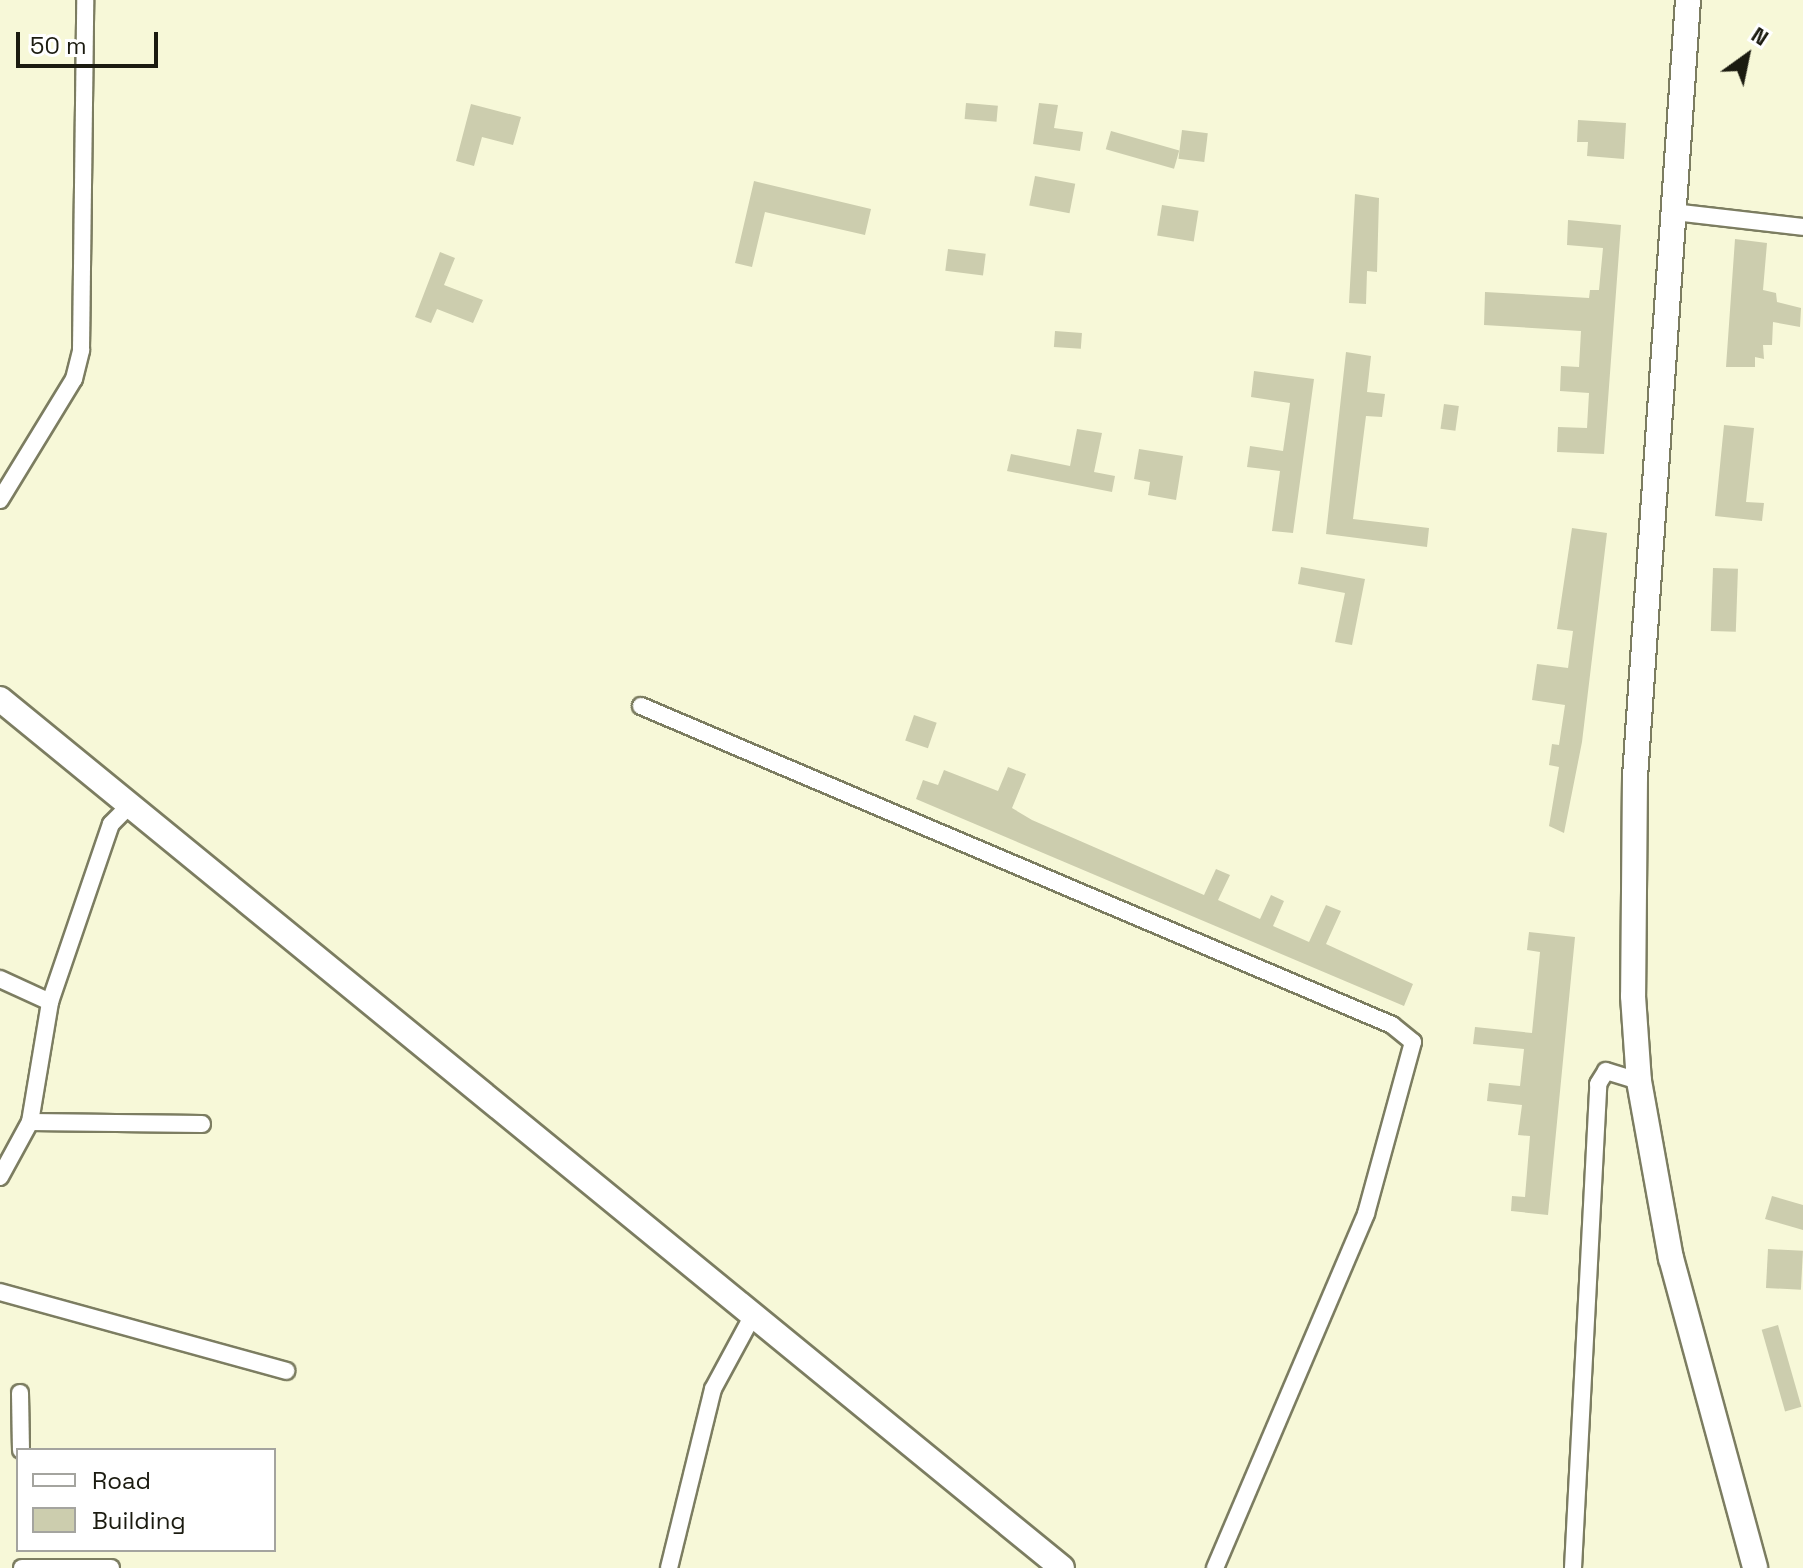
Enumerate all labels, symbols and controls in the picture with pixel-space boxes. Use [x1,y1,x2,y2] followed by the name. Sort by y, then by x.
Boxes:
[20,16,162,66] scale bar
[1707,16,1787,96] north arrow
[1746,20,1774,52] text: N
[30,30,87,61] text: 50 m
[16,1448,276,1552] legend
[92,1465,151,1496] text: Road
[92,1505,186,1536] text: Building

